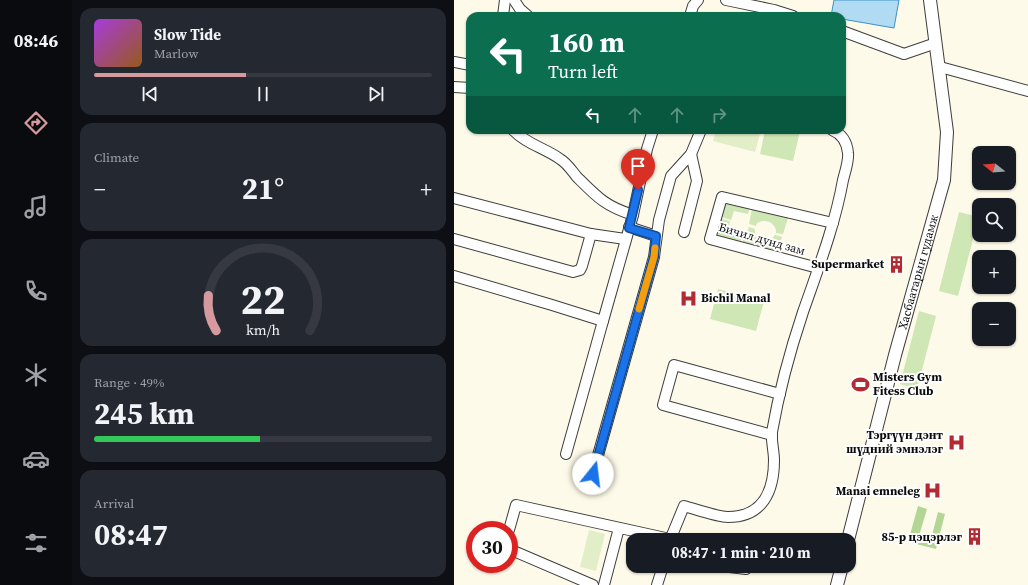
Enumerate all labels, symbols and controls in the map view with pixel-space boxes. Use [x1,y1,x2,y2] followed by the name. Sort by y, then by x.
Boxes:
[548,23,625,61] text: 160 m
[154,24,221,45] text: Slow Tide
[14,28,58,53] text: 08:46
[482,28,534,80] icon: left
[154,45,198,62] text: Marlow
[548,59,618,84] text: Turn left
[139,83,161,105] icon: previous
[252,83,274,105] icon: pause
[365,83,387,105] icon: next
[582,104,604,126] icon: left
[624,104,646,126] icon: ahead
[666,104,688,126] icon: ahead
[708,104,730,126] icon: right
[22,109,50,137] icon: directions
[972,146,1016,190] north arrow
[972,146,1016,346] map controls
[94,149,139,166] text: Climate
[621,149,655,190] pin
[627,155,649,177] icon: arrive
[242,168,284,209] text: 21°
[94,174,106,204] text: −
[420,174,432,204] text: +
[22,193,50,221] icon: music
[972,198,1016,242] button: search
[894,213,942,331] street label: Хасбаатарын гудамж
[717,219,807,259] street label: Бичил дунд зам
[972,250,1016,294] button: +
[887,254,907,274] building icon: Supermarket
[811,256,885,272] place label: Supermarket
[240,270,286,327] text: 22
[22,277,50,305] icon: phone
[678,288,698,308] hospital icon: Bichil Manal
[701,290,771,306] place label: Bichil Manal
[972,302,1016,346] button: −
[246,319,280,339] text: km/h
[22,361,50,389] icon: climate
[873,369,942,399] place label: Misters Gym Fitess Club
[94,374,165,391] text: Range · 49%
[850,374,870,394] sports icon: Misters Gym Fitess Club
[94,393,194,434] text: 245 km
[846,427,943,457] place label: Тэргүүн дэнт шүдний эмнэлэг
[946,432,966,452] hospital icon: Тэргүүн дэнт шүдний эмнэлэг
[22,445,50,473] icon: car
[572,453,614,495] position arrow
[923,481,943,501] hospital icon: Manai emneleg
[836,483,920,499] place label: Manai emneleg
[94,495,134,512] text: Arrival
[94,514,168,555] text: 08:47
[466,521,518,573] speed limit sign: 30
[965,527,985,547] building icon: 85-р цэцэрлэг
[22,529,50,557] icon: filters
[882,529,962,545] place label: 85-р цэцэрлэг
[672,542,811,563] text: 08:47 · 1 min · 210 m

